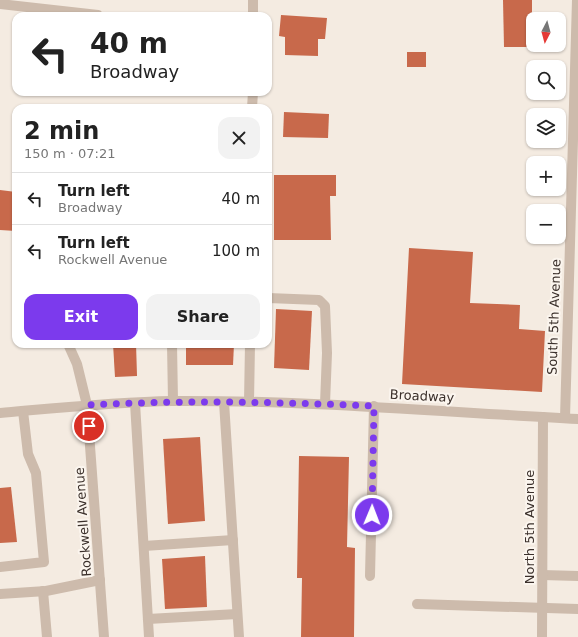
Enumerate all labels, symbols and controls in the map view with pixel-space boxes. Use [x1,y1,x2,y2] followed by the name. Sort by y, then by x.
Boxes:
[526,12,566,52] north arrow
[526,12,566,244] map controls
[90,27,168,60] text: 40 m
[24,28,76,80] icon: left
[526,60,566,100] button: search
[90,61,179,82] text: Broadway
[526,108,566,148] button: layers
[24,117,99,145] text: 2 min
[218,117,260,159] button: close
[24,146,115,161] text: 150 m · 07:21
[526,156,566,196] button: +
[58,182,130,200] text: Turn left
[24,188,46,210] icon: left
[222,190,260,208] text: 40 m
[58,200,122,215] text: Broadway
[526,204,566,244] button: −
[58,234,130,252] text: Turn left
[24,240,46,262] icon: left
[212,242,260,260] text: 100 m
[58,252,167,267] text: Rockwell Avenue
[544,259,564,375] street label: South 5th Avenue
[24,294,138,340] button: Exit
[146,294,260,340] button: Share
[389,387,455,405] street label: Broadway
[72,409,106,443] pin
[78,415,100,437] icon: arrive
[72,467,94,577] street label: Rockwell Avenue
[522,470,537,584] street label: North 5th Avenue
[351,494,393,536] position arrow

